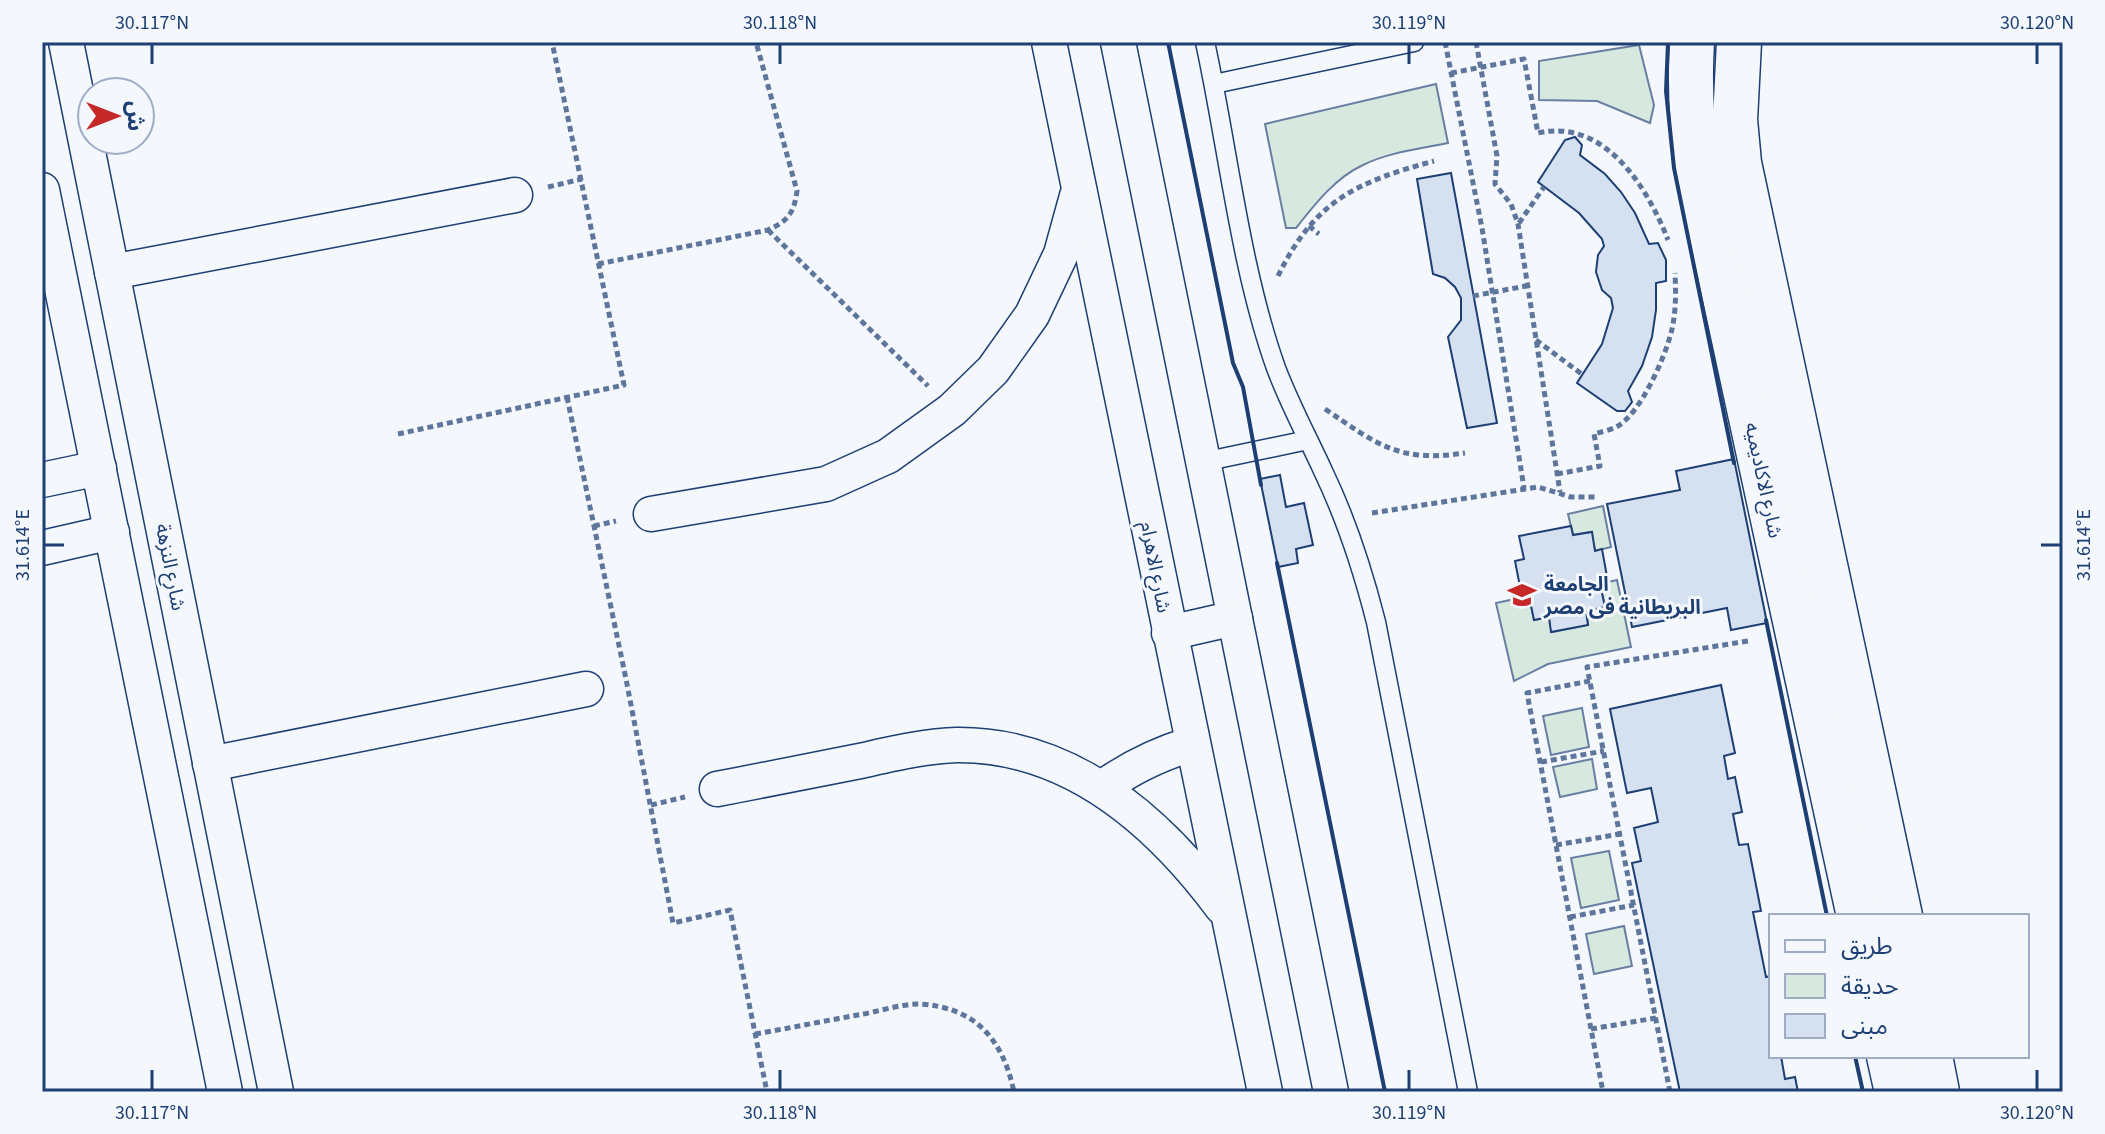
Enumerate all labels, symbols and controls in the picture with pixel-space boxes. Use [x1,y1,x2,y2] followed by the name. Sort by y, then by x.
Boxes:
[115,9,189,37] text: 30.117°N
[743,9,817,37] text: 30.118°N
[1372,9,1446,37] text: 30.119°N
[2000,9,2074,37] text: 30.120°N
[76,76,156,156] north arrow
[119,101,151,131] text: ش
[1737,420,1789,541] street label: شارع الاكاديميه
[9,509,37,581] text: 31.614°E
[2070,509,2098,581] text: 31.614°E
[1132,519,1178,615] street label: شارع الاهرام
[148,521,192,613] street label: شارع النزهة
[1543,571,1701,622] place label: الجامعة البريطانية فى مصر
[1507,580,1537,610] school or university icon: الجامعة البريطانية فى مصر
[1769,914,2029,1058] legend
[1841,929,1893,964] text: طريق
[1841,969,1899,1004] text: حديقة
[1841,1009,1888,1044] text: مبنى
[115,1099,189,1127] text: 30.117°N
[743,1099,817,1127] text: 30.118°N
[1372,1099,1446,1127] text: 30.119°N
[2000,1099,2074,1127] text: 30.120°N

